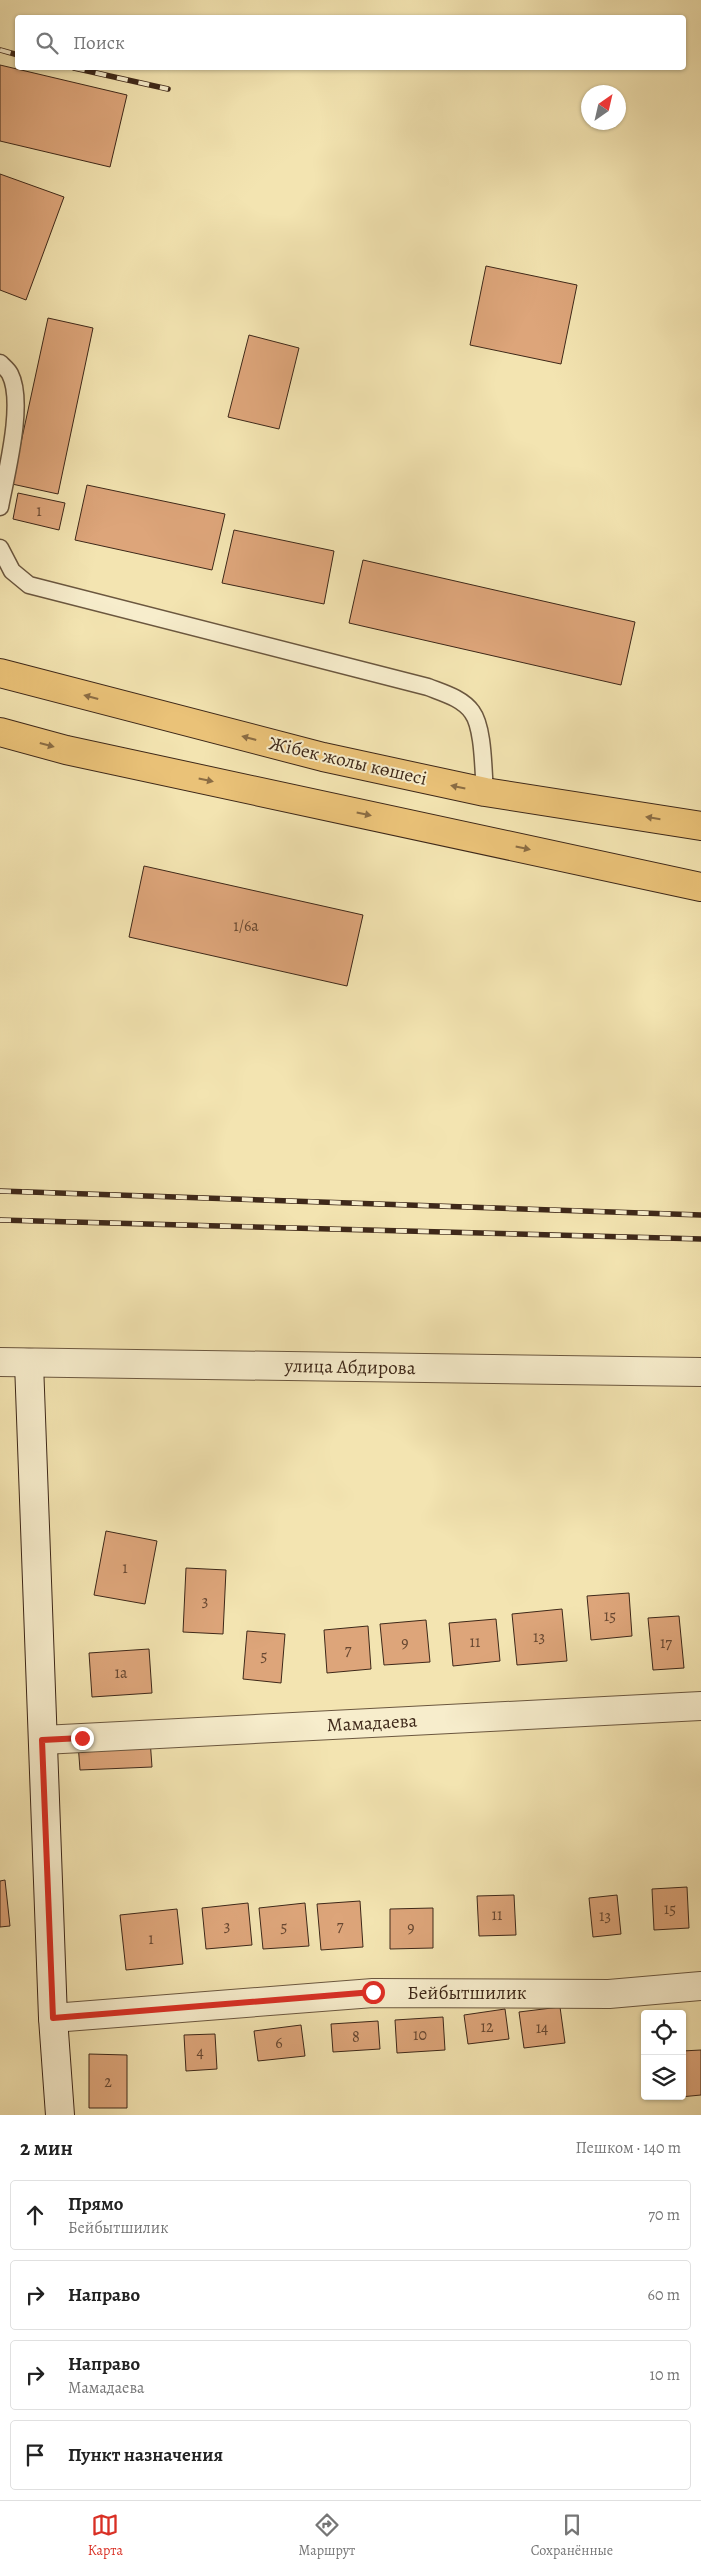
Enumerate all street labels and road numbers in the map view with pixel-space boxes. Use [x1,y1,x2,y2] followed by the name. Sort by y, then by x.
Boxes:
[266,730,430,792] street label: Жібек жолы көшесі
[283,1353,416,1381] street label: улица Абдирова
[326,1708,418,1738] street label: Мамадаева
[407,1980,527,2006] street label: Бейбытшилик

